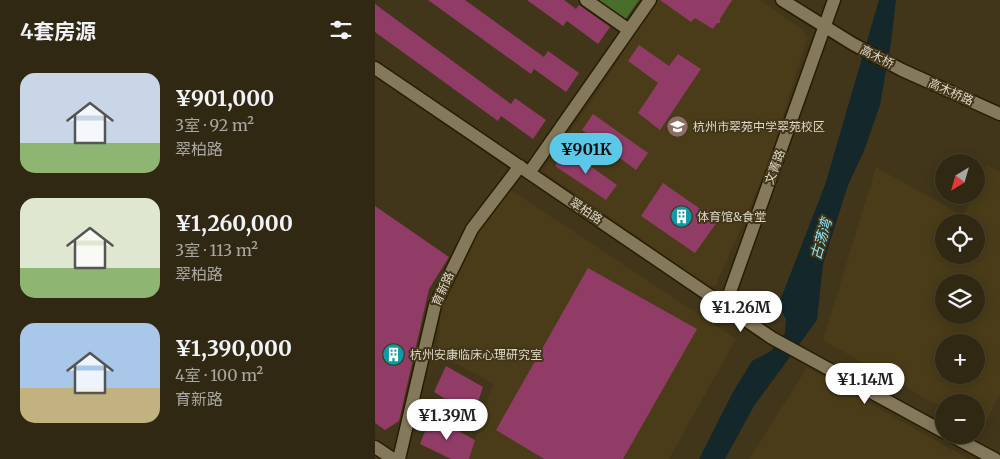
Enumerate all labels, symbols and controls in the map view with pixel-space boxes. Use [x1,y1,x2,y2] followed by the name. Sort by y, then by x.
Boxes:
[327,16,355,44] icon: filters
[20,18,96,45] text: 4套房源
[858,42,897,71] street label: 高木桥
[926,75,976,108] street label: 高木桥路
[175,85,274,112] text: ¥901,000
[60,93,120,153] icon: home
[175,115,254,135] text: 3室 · 92 m²
[665,115,689,139] school or university icon: 杭州市翠苑中学翠苑校区
[693,119,825,134] place label: 杭州市翠苑中学翠苑校区
[551,132,621,175] pin: ¥901K
[175,139,223,159] text: 翠柏路
[560,139,612,159] text: ¥901K
[761,147,788,186] street label: 文菁路
[935,154,985,204] north arrow
[935,154,985,444] map controls
[567,194,605,227] street label: 翠柏路
[669,205,693,229] building icon: 体育馆&食堂
[697,209,766,224] place label: 体育馆&食堂
[175,210,293,237] text: ¥1,260,000
[807,214,836,262] water label: 古荡湾
[935,214,985,264] button: locate
[60,218,120,278] icon: home
[175,240,258,260] text: 3室 · 113 m²
[175,264,223,284] text: 翠柏路
[428,269,457,308] street label: 育新路
[935,274,985,324] button: layers
[700,290,782,333] pin: ¥1.26M
[711,297,771,317] text: ¥1.26M
[935,334,985,384] button: +
[175,335,292,362] text: ¥1,390,000
[60,343,120,403] icon: home
[382,343,406,367] building icon: 杭州安康临床心理研究室
[410,347,542,362] place label: 杭州安康临床心理研究室
[824,362,906,405] pin: ¥1.14M
[175,365,263,385] text: 4室 · 100 m²
[836,369,894,389] text: ¥1.14M
[175,389,223,409] text: 育新路
[935,394,985,444] button: −
[406,398,488,441] pin: ¥1.39M
[418,405,476,425] text: ¥1.39M

